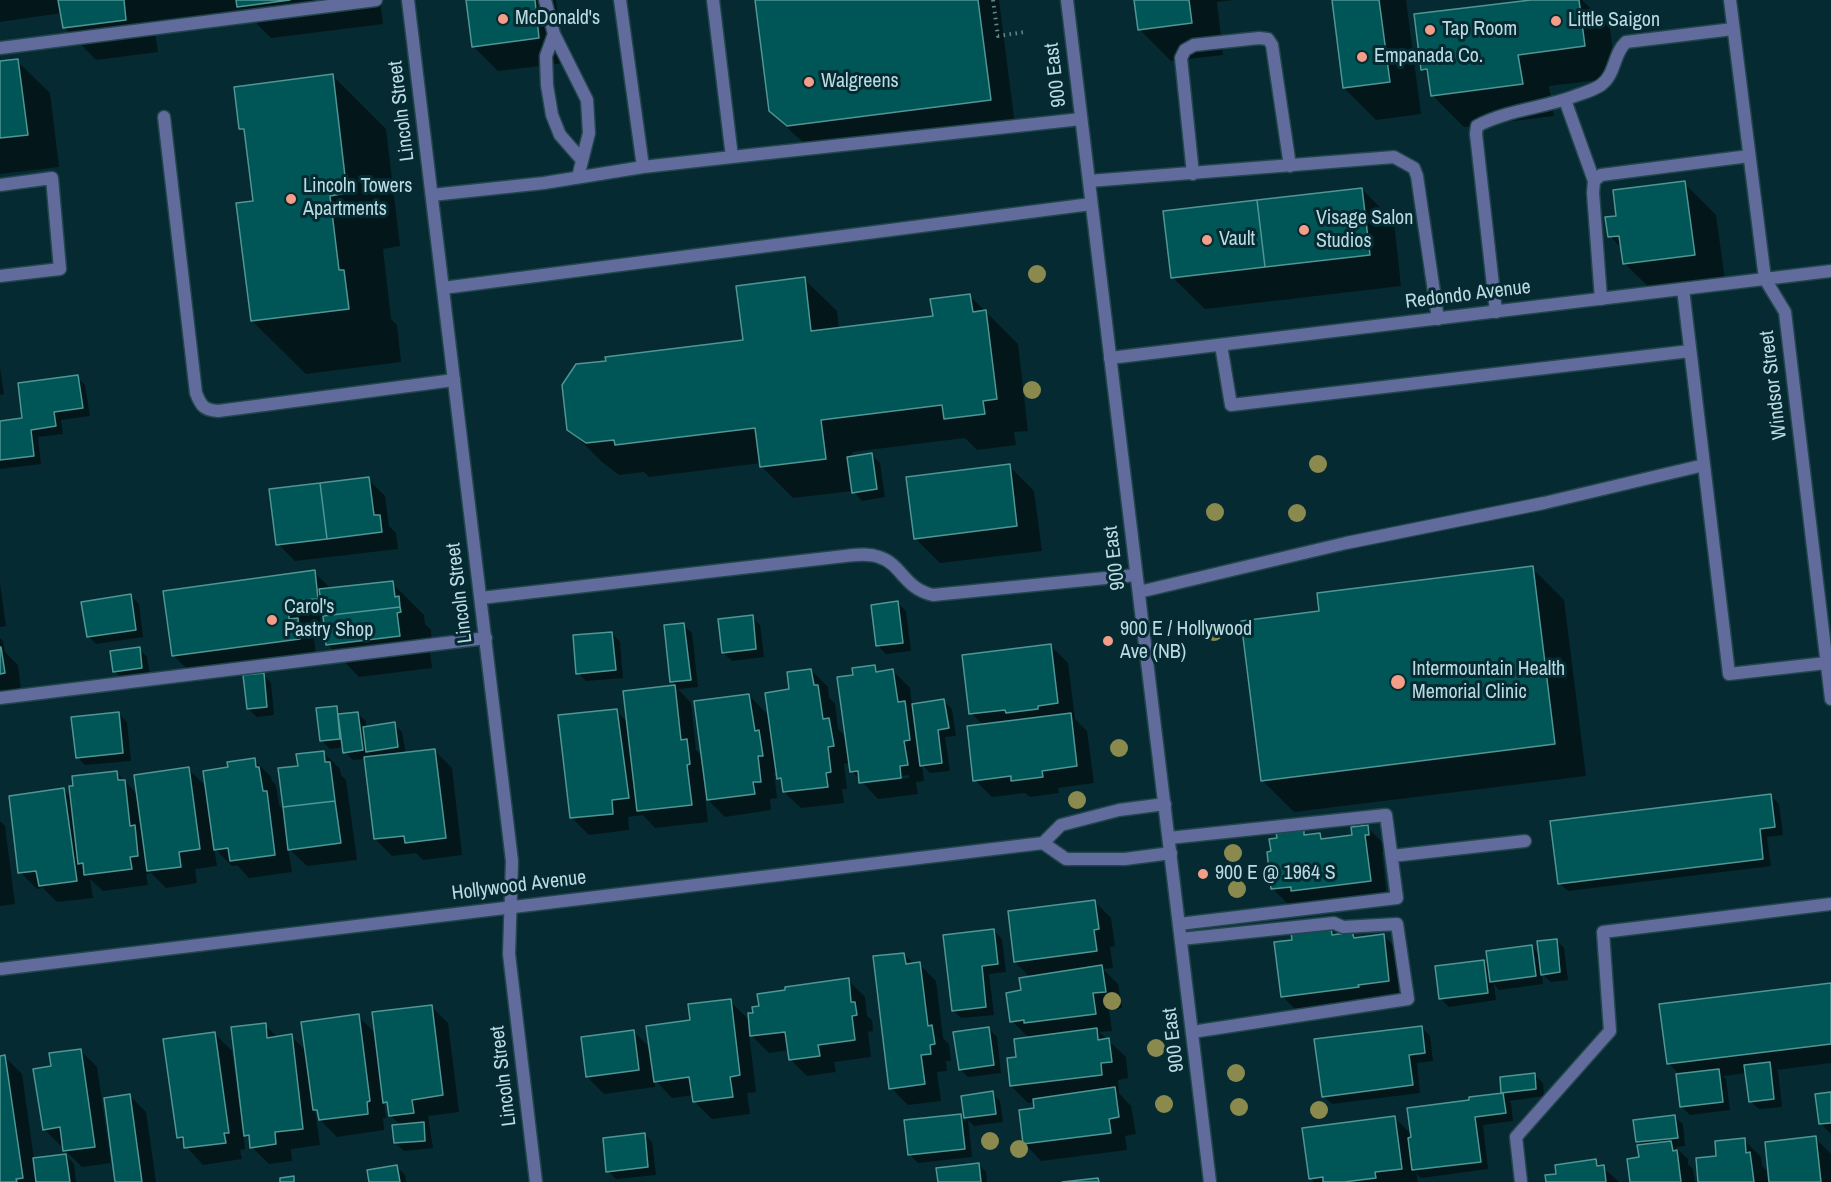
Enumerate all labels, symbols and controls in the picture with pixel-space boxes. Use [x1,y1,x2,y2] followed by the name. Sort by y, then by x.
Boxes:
[515,7,600,31] place label: McDonald's
[1568,9,1660,33] place label: Little Saigon
[496,12,510,26] marker: McDonald's
[1549,14,1563,28] marker: Little Saigon
[1442,18,1517,42] place label: Tap Room
[1423,23,1437,37] marker: Tap Room
[1040,41,1072,109] street label: 900 East
[1374,45,1483,69] place label: Empanada Co.
[1355,50,1369,64] marker: Empanada Co.
[384,59,420,163] street label: Lincoln Street
[821,70,899,94] place label: Walgreens
[802,75,816,89] marker: Walgreens
[303,175,412,222] place label: Lincoln Towers Apartments
[284,192,298,206] marker: Lincoln Towers Apartments
[1316,207,1413,254] place label: Visage Salon Studios
[1297,223,1311,237] marker: Visage Salon Studios
[1219,228,1255,252] place label: Vault
[1200,233,1214,247] marker: Vault
[1404,275,1532,315] street label: Redondo Avenue
[1755,329,1793,441] street label: Windsor Street
[1099,524,1131,592] street label: 900 East
[442,541,478,645] street label: Lincoln Street
[284,596,373,643] place label: Carol's Pastry Shop
[265,613,279,627] marker: Carol's Pastry Shop
[1120,618,1252,665] place label: 900 E / Hollywood Ave (NB)
[1101,634,1115,648] marker: 900 E / Hollywood Ave (NB)
[1412,658,1565,705] place label: Intermountain Health Memorial Clinic
[1389,673,1407,691] marker: Intermountain Health Memorial Clinic
[1215,862,1336,886] place label: 900 E @ 1964 S
[450,866,588,906] street label: Hollywood Avenue
[1196,867,1210,881] marker: 900 E @ 1964 S
[1158,1006,1190,1074] street label: 900 East
[486,1024,522,1128] street label: Lincoln Street

